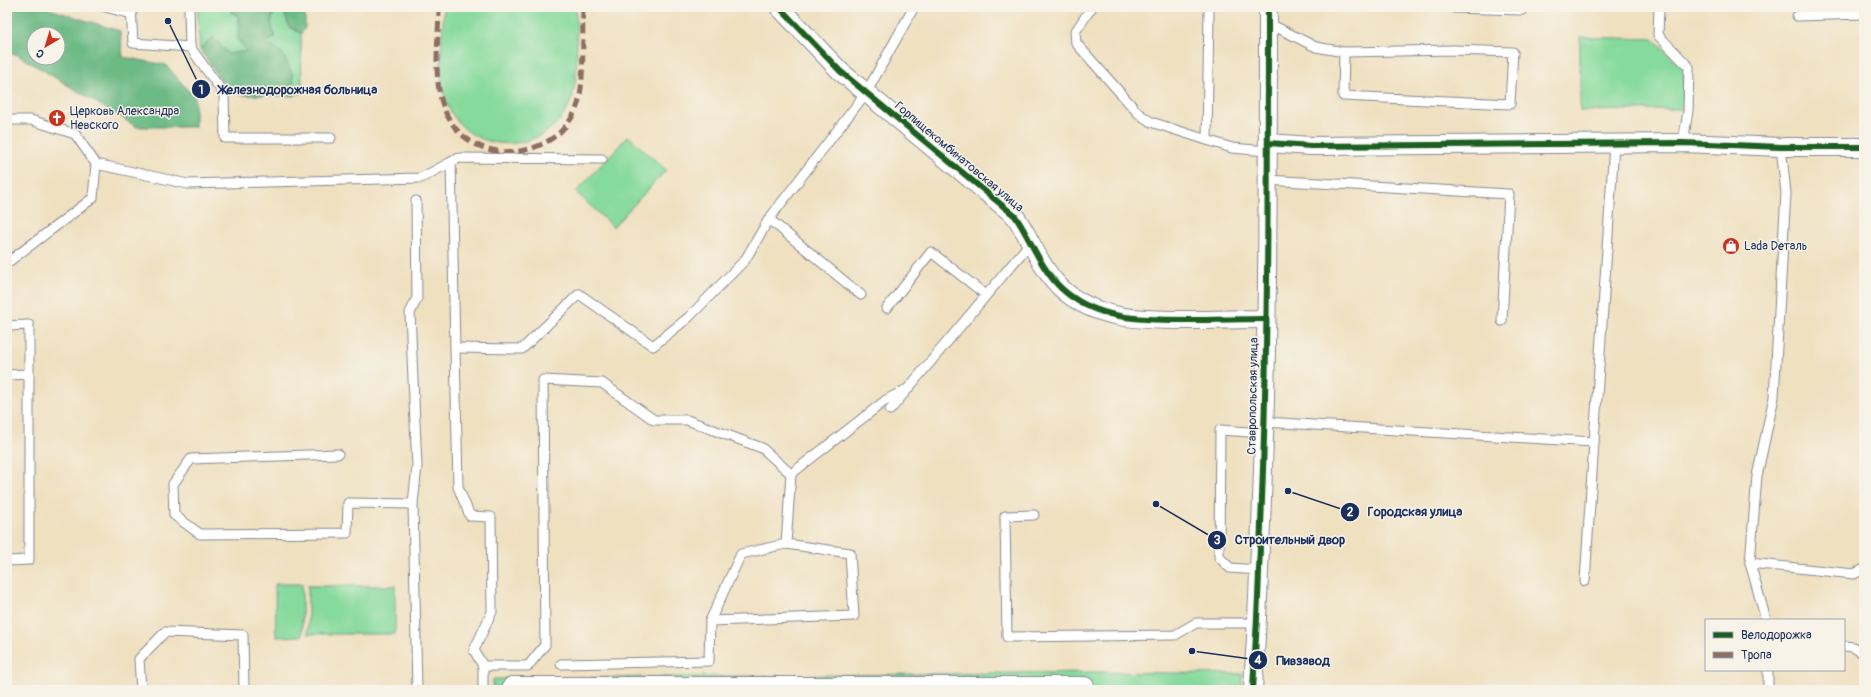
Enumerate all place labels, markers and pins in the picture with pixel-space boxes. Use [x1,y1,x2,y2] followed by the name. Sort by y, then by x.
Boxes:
[191,77,386,102] callout: Железнодорожная больница
[70,104,180,133] place label: Церковь Александра Невского
[47,108,67,128] church icon: Церковь Александра Невского
[1721,236,1741,256] shop icon: Lada Dеталь
[1744,239,1807,254] place label: Lada Dеталь
[1340,499,1470,524] callout: Городская улица
[1207,527,1353,552] callout: Строительный двор
[1248,648,1338,673] callout: Пивзавод

